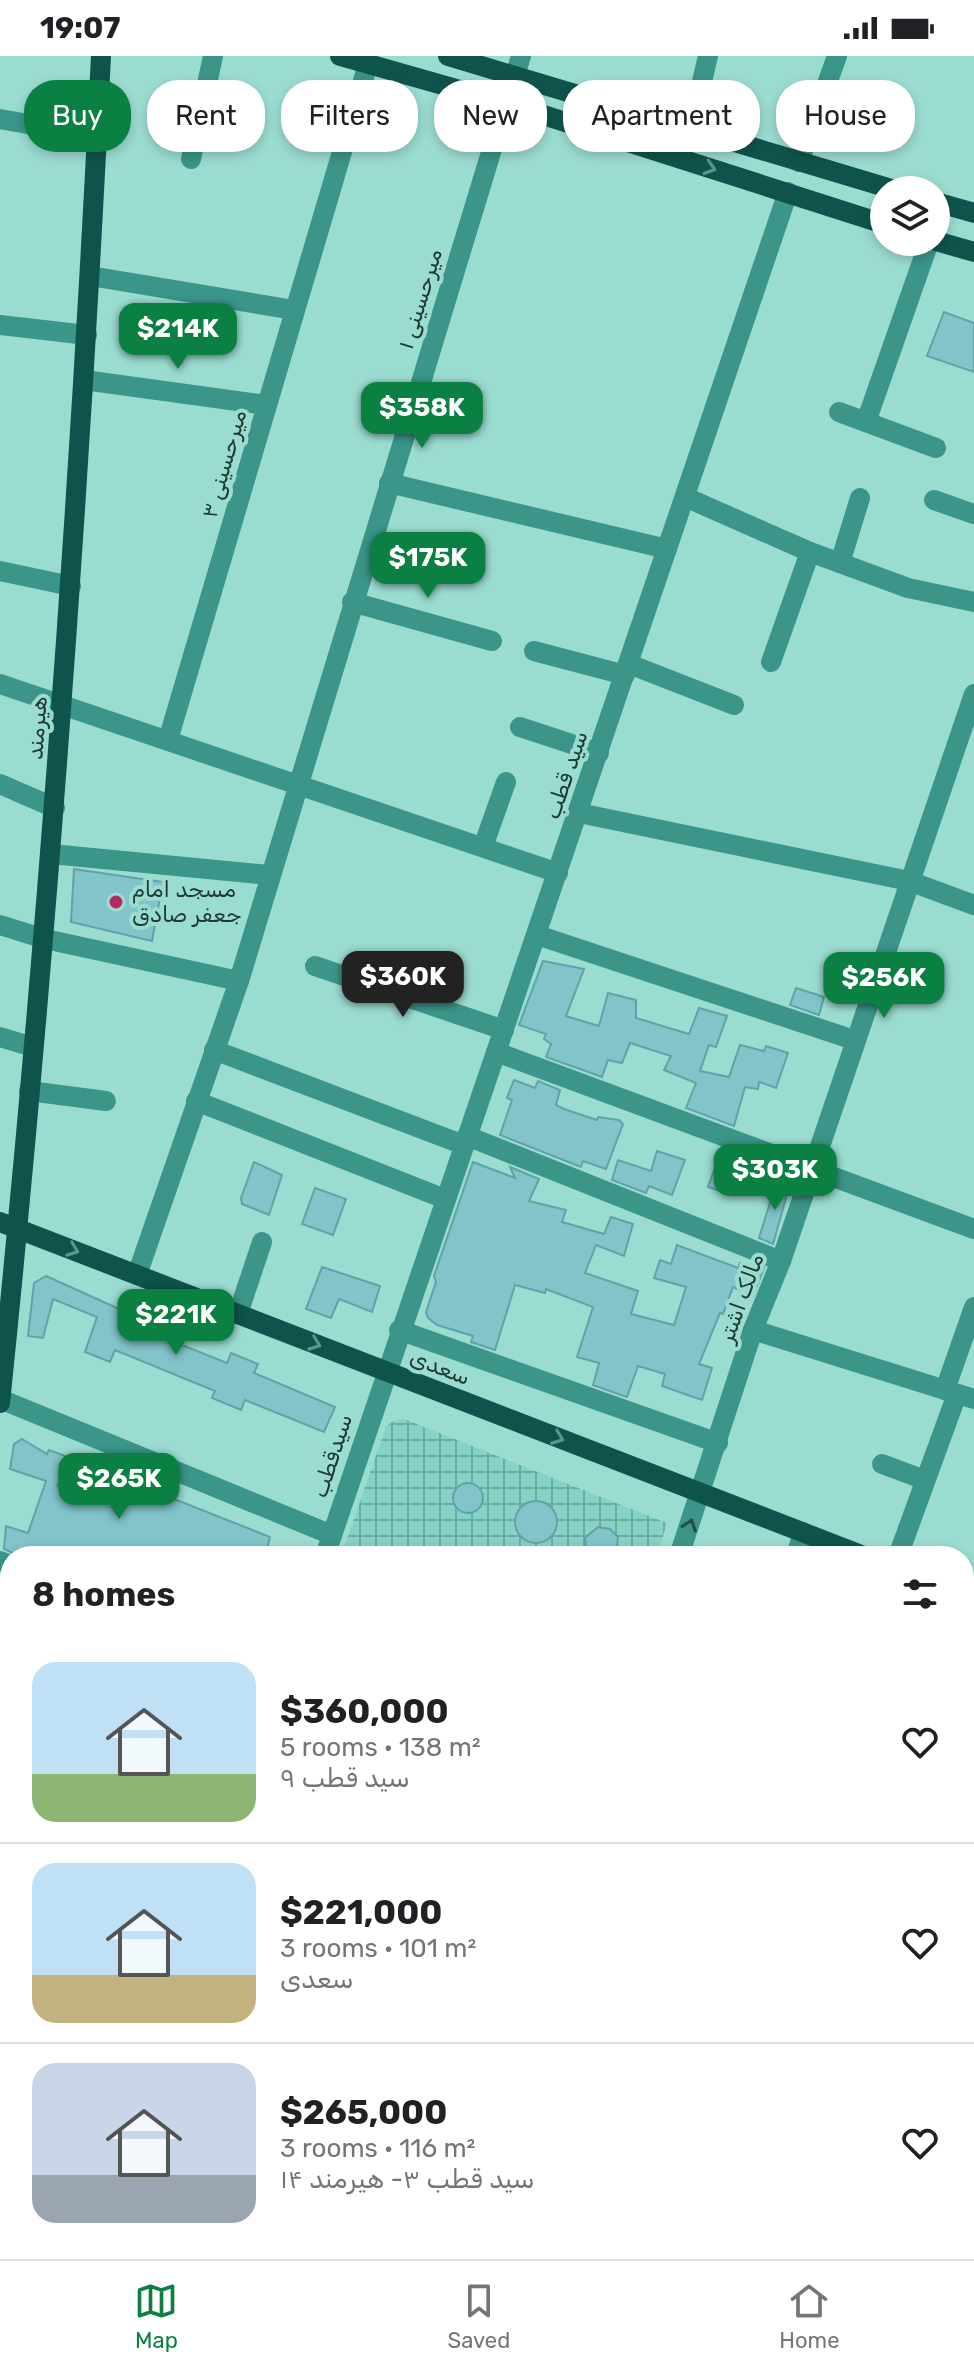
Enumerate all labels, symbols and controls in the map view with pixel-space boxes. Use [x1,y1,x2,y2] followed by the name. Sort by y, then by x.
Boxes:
[40,10,121,46] text: 19:07
[24,80,131,152] chip: Buy
[147,80,265,152] chip: Rent
[281,80,418,152] chip: Filters
[434,80,547,152] chip: New
[563,80,760,152] chip: Apartment
[776,80,915,152] chip: House
[702,159,716,175] one-way arrow
[870,176,950,256] map controls
[870,176,950,256] button: layers
[392,245,448,353] street label: میرحسینی ۱
[122,303,234,371] pin: $214K
[137,313,219,344] text: $214K
[366,382,478,450] pin: $358K
[379,392,465,423] text: $358K
[196,407,252,521] street label: میرحسینی ۳
[372,532,484,600] pin: $175K
[388,542,468,573] text: $175K
[21,695,53,761] street label: هیرمند
[538,727,594,823] street label: سید قطب
[132,876,242,928] place label: مسجد امام جعفر صادق
[107,893,125,911] marker: مسجد امام جعفر صادق
[347,951,459,1019] pin: $360K
[828,952,940,1020] pin: $256K
[360,961,446,992] text: $360K
[841,962,927,993] text: $256K
[719,1144,831,1212] pin: $303K
[732,1154,818,1185] text: $303K
[65,1240,79,1257] one-way arrow
[712,1250,770,1348] street label: مالک اشتر
[120,1289,232,1357] pin: $221K
[135,1299,217,1330] text: $221K
[307,1334,321,1351] one-way arrow
[406,1343,474,1391] street label: سعدی
[306,1411,358,1501] street label: سیدقطب
[550,1428,564,1445] one-way arrow
[63,1453,175,1521] pin: $265K
[76,1463,162,1494] text: $265K
[681,1518,697,1532] one-way arrow
[898,1572,942,1616] icon: filters
[32,1574,175,1615] text: 8 homes
[280,1691,449,1732] text: $360,000
[96,1694,192,1790] icon: home
[898,1720,942,1764] icon: heart
[280,1732,481,1763] text: 5 rooms · 138 m²
[280,1763,410,1794] text: سید قطب ۹
[280,1892,442,1933] text: $221,000
[96,1895,192,1991] icon: home
[898,1921,942,1965] icon: heart
[280,1933,476,1964] text: 3 rooms · 101 m²
[280,1964,354,1995] text: سعدی
[280,2092,447,2133] text: $265,000
[96,2095,192,2191] icon: home
[898,2121,942,2165] icon: heart
[280,2133,475,2164] text: 3 rooms · 116 m²
[280,2164,535,2195] text: سید قطب ۳- هیرمند ۱۴
[134,2279,178,2354] tab: Map
[447,2279,510,2354] tab: Saved
[779,2279,839,2354] tab: Home

